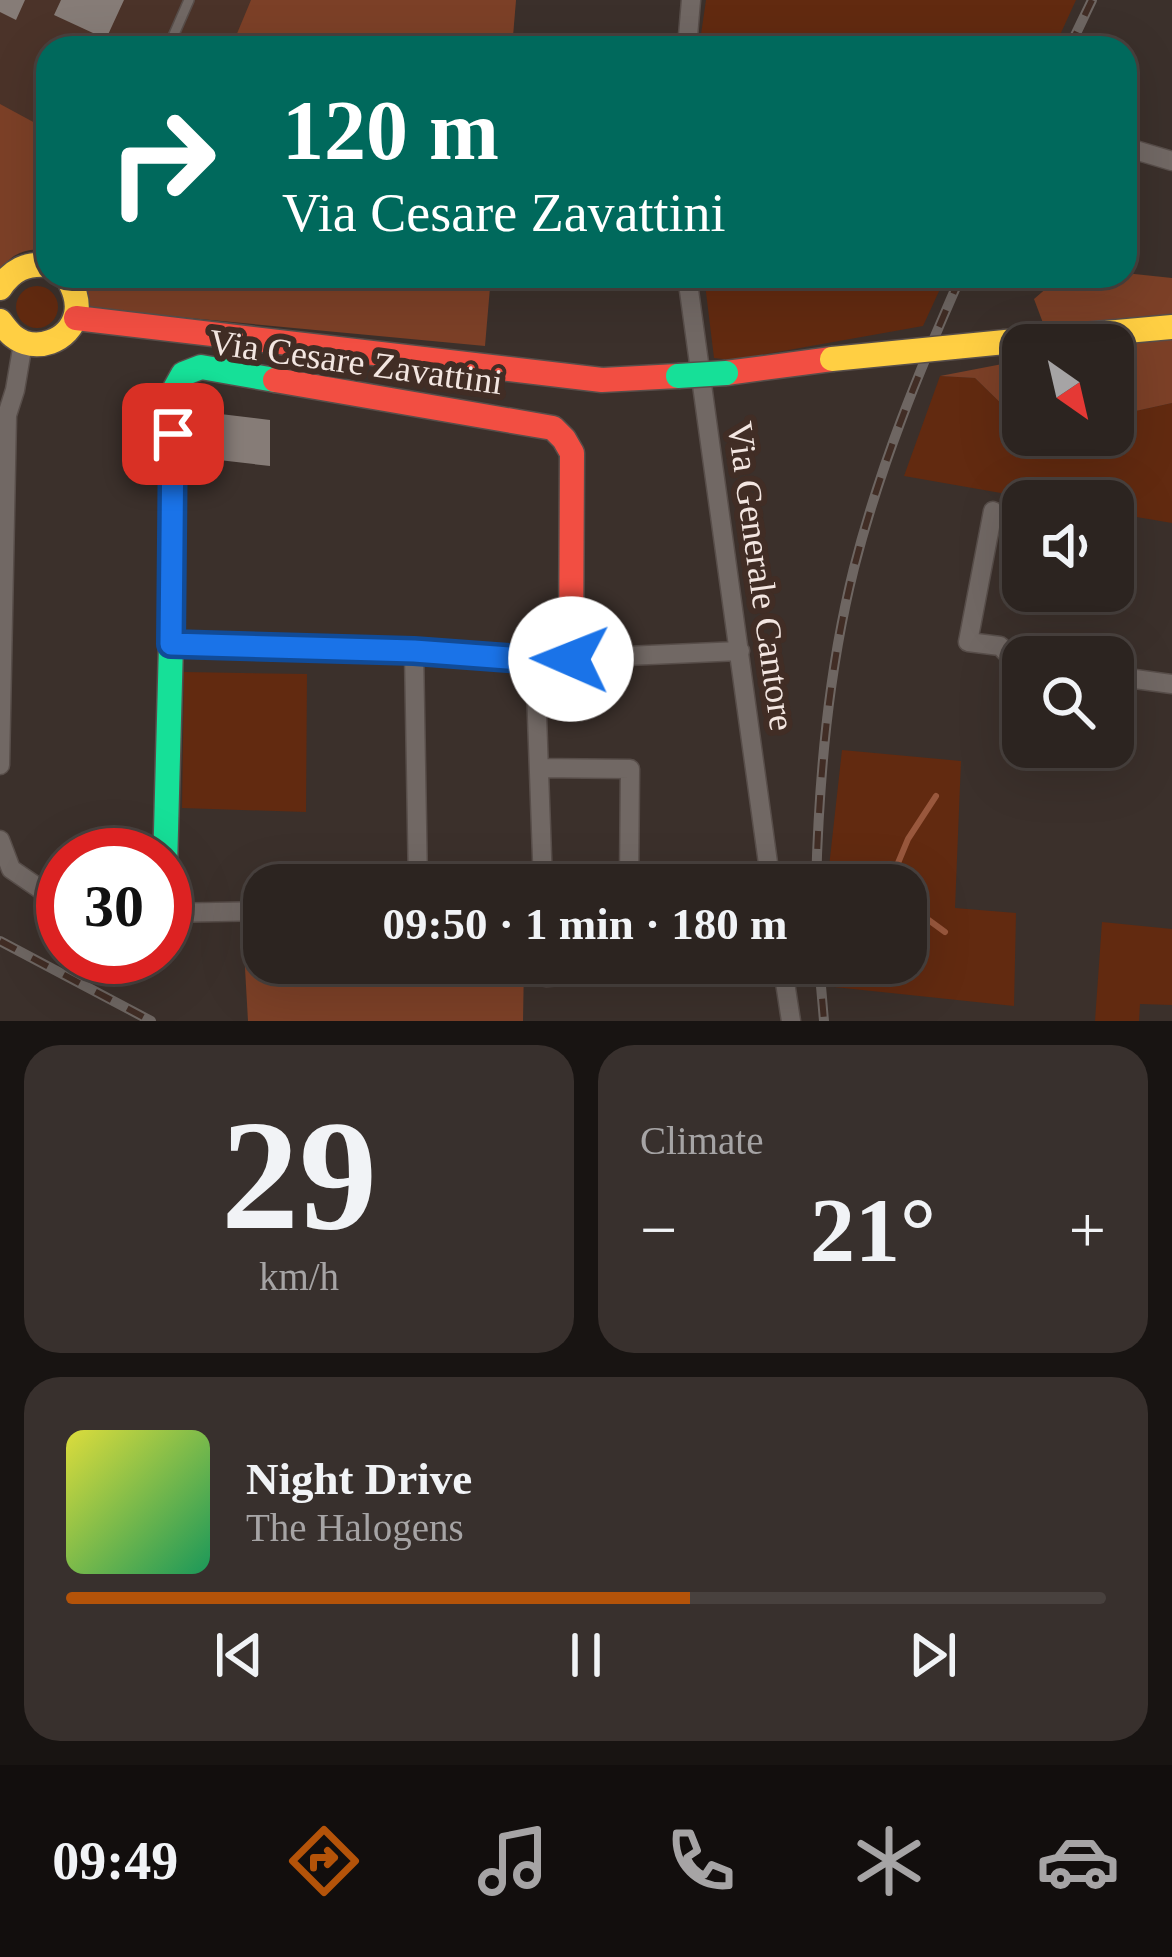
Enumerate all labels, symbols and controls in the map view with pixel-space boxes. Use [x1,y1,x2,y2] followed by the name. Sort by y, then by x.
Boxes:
[84,84,240,240] icon: right
[282,84,499,177] text: 120 m
[282,183,726,243] text: Via Cesare Zavattini
[207,322,505,402] street label: Via Cesare Zavattini
[1002,324,1134,456] north arrow
[1002,324,1134,768] map controls
[122,383,224,485] pin
[140,401,206,467] icon: arrive
[720,419,803,733] street label: Via Generale Cantore
[1002,480,1134,612] button: sound
[508,596,634,722] position arrow
[1002,636,1134,768] button: search
[36,828,192,984] speed limit sign: 30
[383,899,788,949] text: 09:50 · 1 min · 180 m
[221,1089,377,1262] text: 29
[640,1119,763,1162] text: Climate
[810,1181,936,1280] text: 21°
[640,1193,677,1266] text: −
[1069,1193,1106,1266] text: +
[259,1255,339,1298] text: km/h
[246,1454,472,1504] text: Night Drive
[246,1506,464,1549] text: The Halogens
[206,1622,272,1688] icon: previous
[553,1622,619,1688] icon: pause
[900,1622,966,1688] icon: next
[282,1819,366,1903] icon: directions
[471,1819,555,1903] icon: music
[659,1819,743,1903] icon: phone
[847,1819,931,1903] icon: climate
[1036,1819,1120,1903] icon: car
[52,1831,178,1891] text: 09:49

